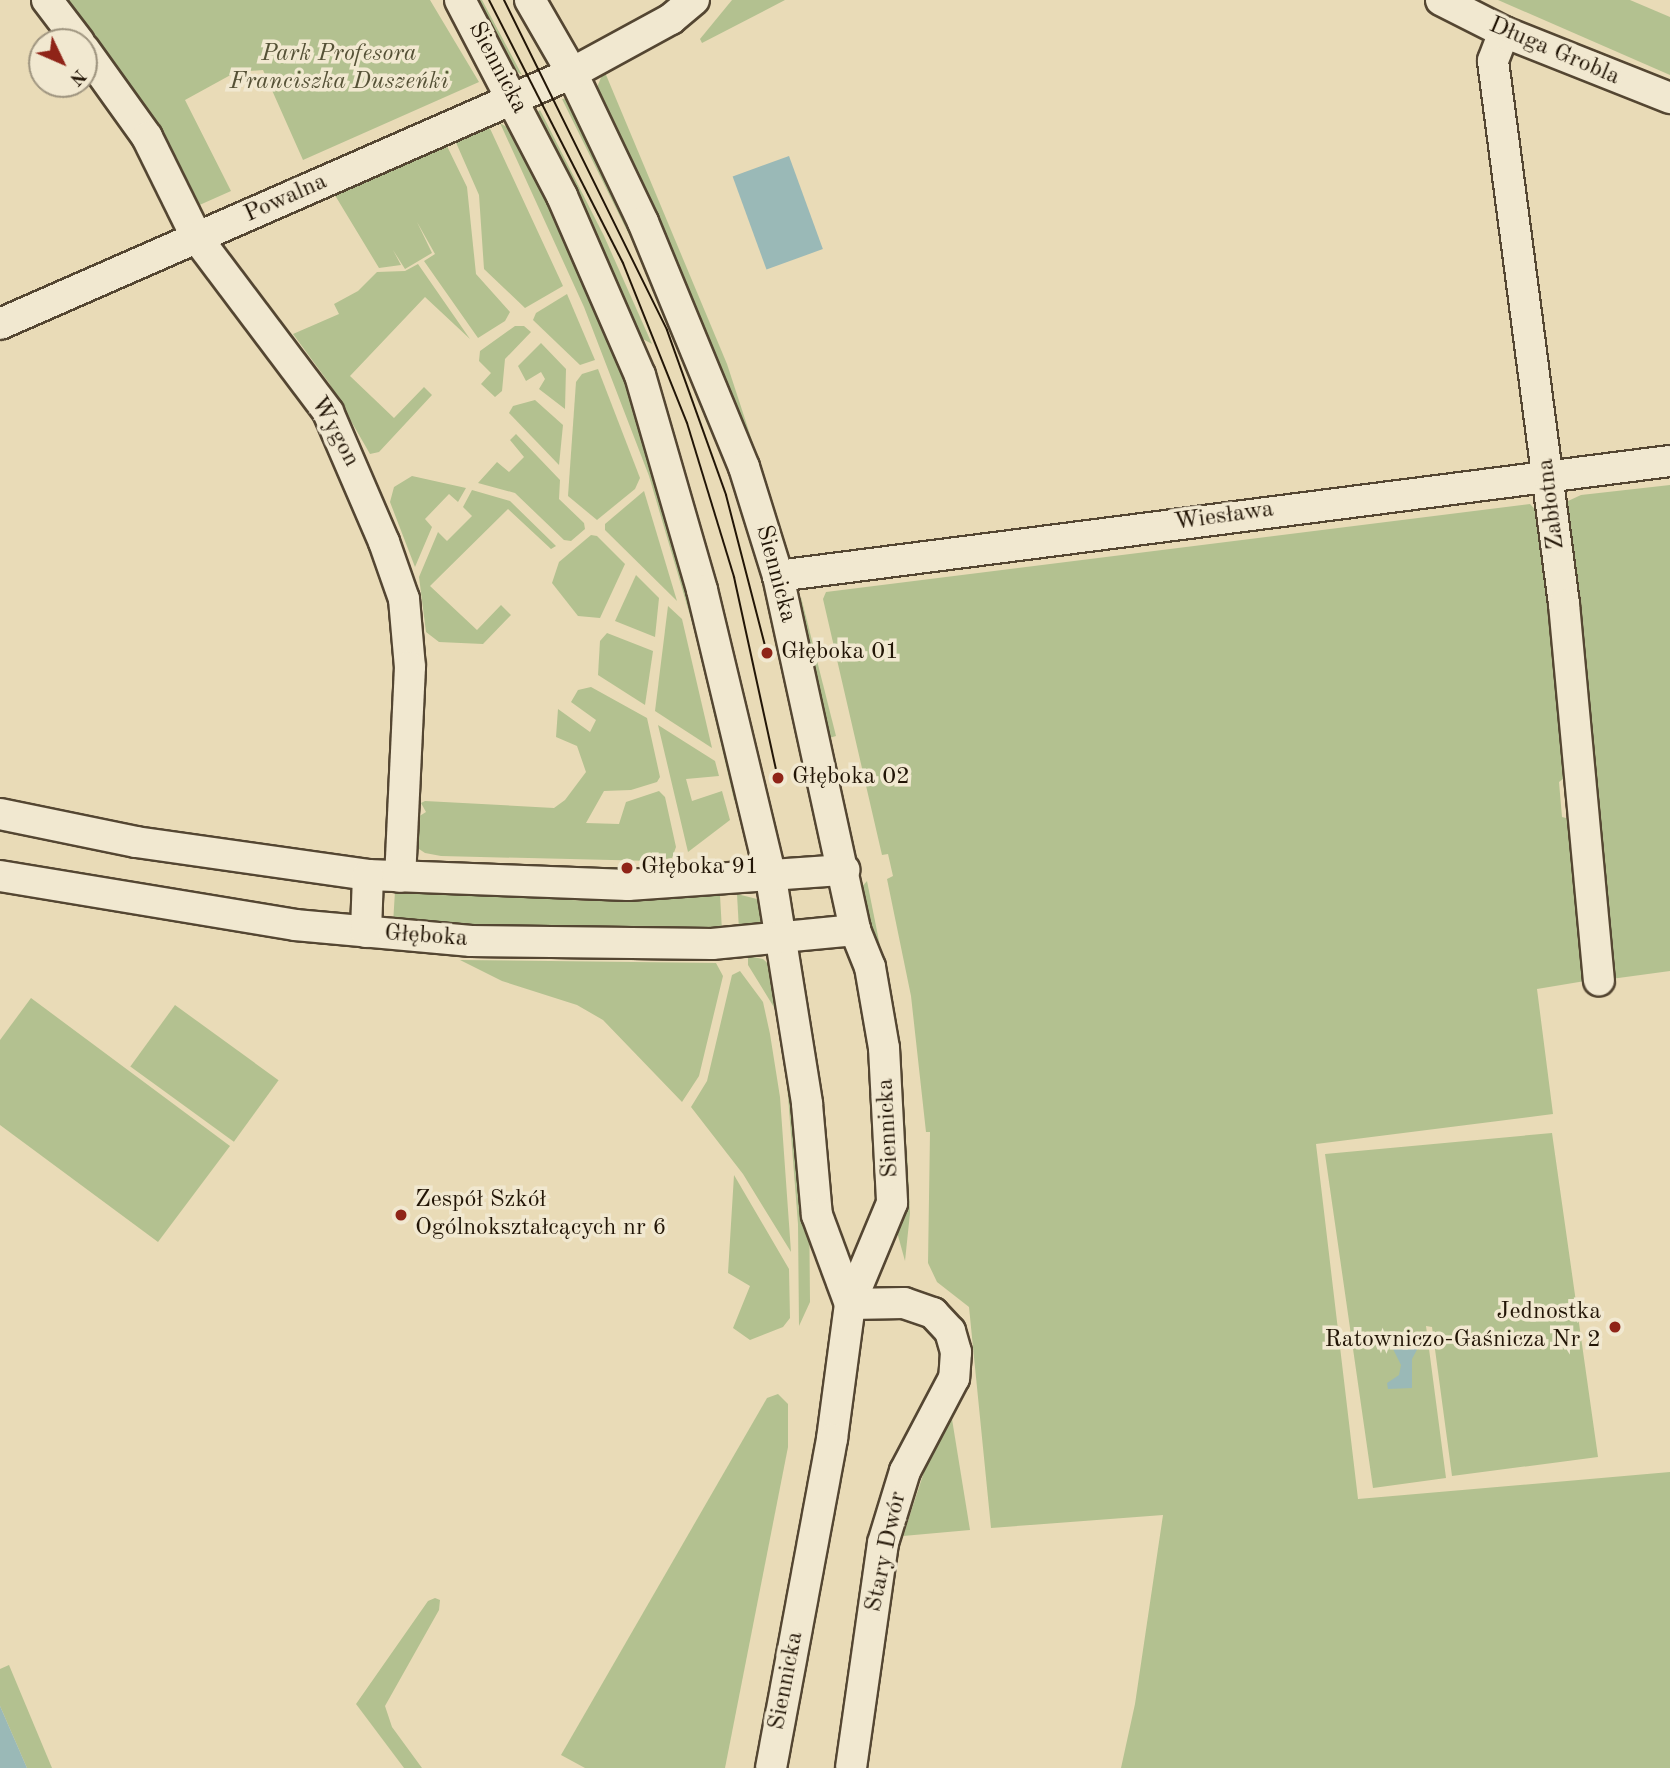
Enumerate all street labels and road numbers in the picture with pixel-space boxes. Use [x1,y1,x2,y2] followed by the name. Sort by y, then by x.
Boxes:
[1484,12,1624,92] street label: Długa Grobla
[461,17,533,119] street label: Siennicka
[240,168,332,230] street label: Powalna
[303,392,365,472] street label: Wygon
[1532,457,1572,551] street label: Zabłotna
[1172,496,1276,538] street label: Wiesława
[748,522,802,626] street label: Siennicka
[383,920,469,954] street label: Głęboka
[872,1078,906,1178] street label: Siennicka
[860,1489,914,1615] street label: Stary Dwór
[763,1629,811,1733] street label: Siennicka

